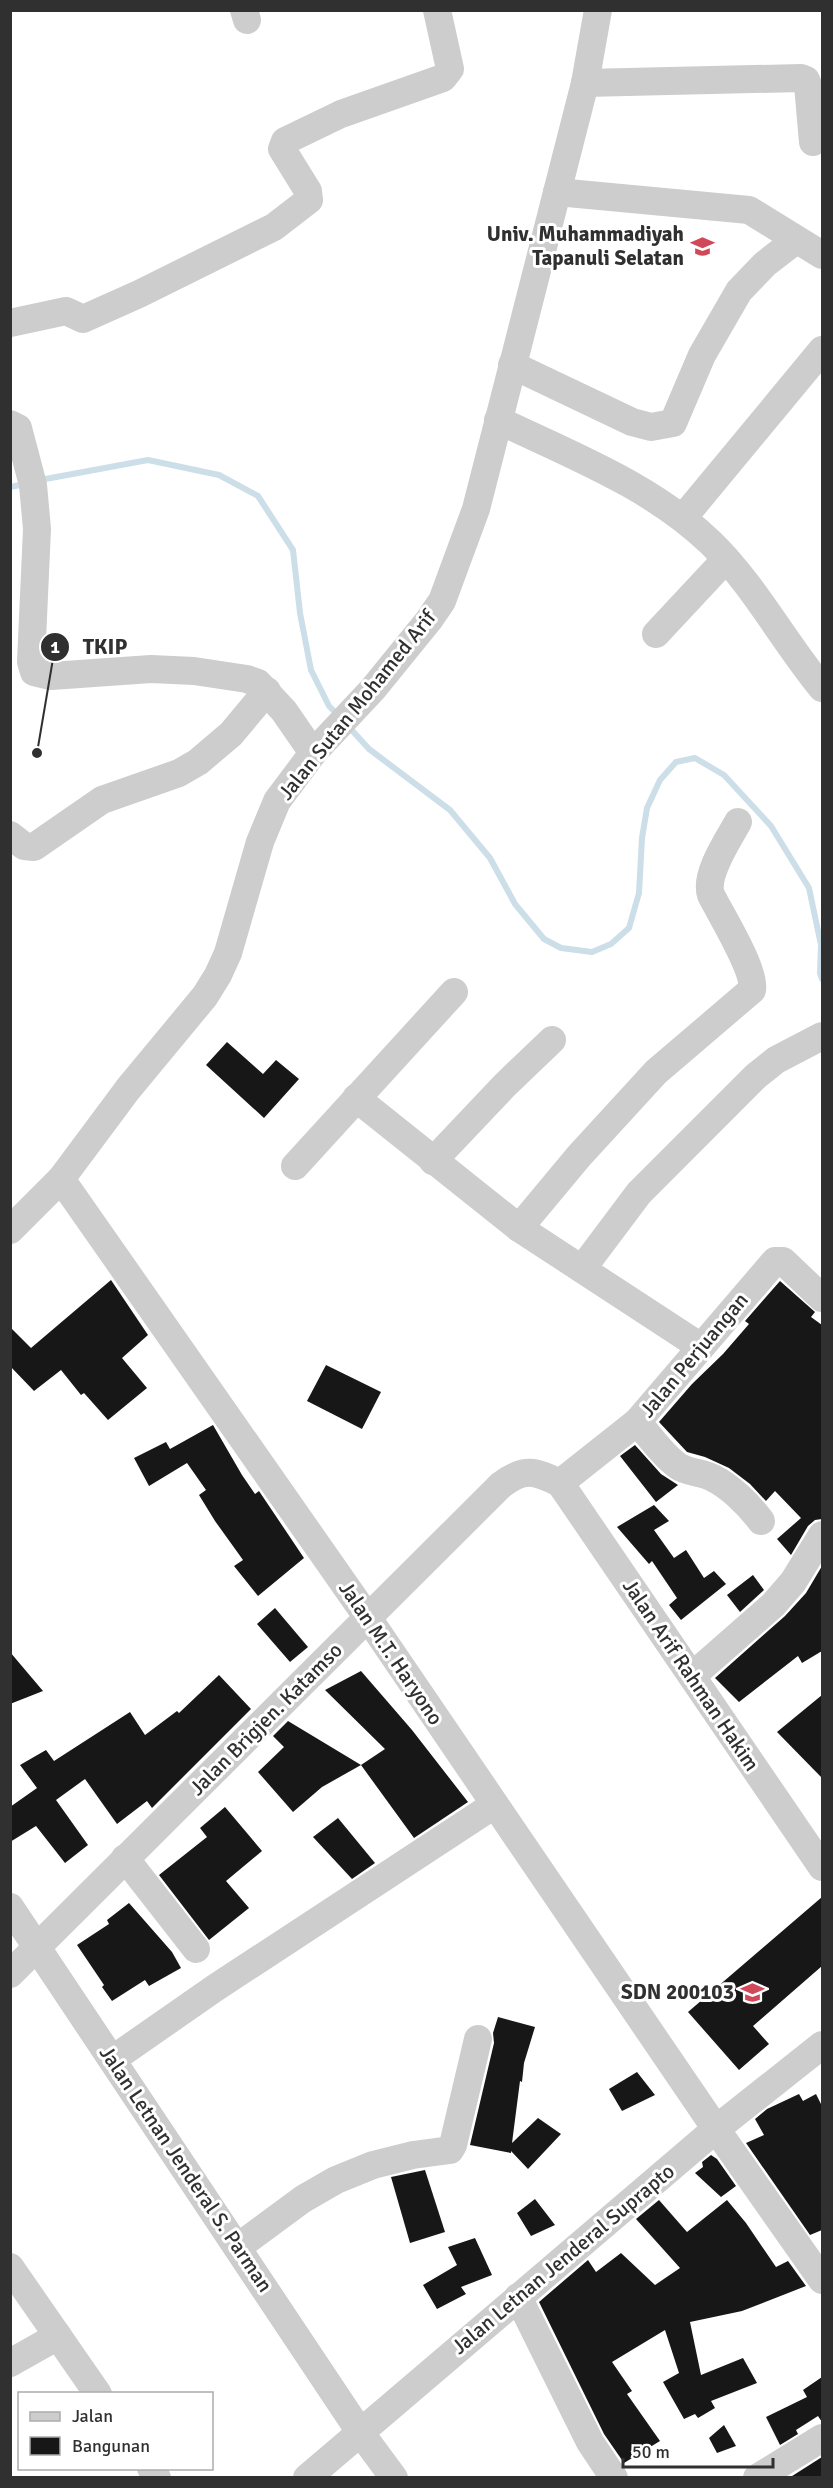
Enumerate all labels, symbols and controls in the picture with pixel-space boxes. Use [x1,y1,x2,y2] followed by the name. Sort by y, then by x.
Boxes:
[487,221,684,271] place label: Univ. Muhammadiyah Tapanuli Selatan
[689,233,715,259] school or university icon: Univ. Muhammadiyah Tapanuli Selatan
[273,604,442,805] street label: Jalan Sutan Mohamed Arif
[40,627,139,667] callout: TKIP
[83,633,127,660] text: TKIP
[50,636,60,658] text: 1
[634,1287,754,1423] street label: Jalan Perjuangan
[617,1574,765,1776] street label: Jalan Arif Rahman Hakim
[333,1576,449,1730] street label: Jalan M.T. Haryono
[184,1637,348,1801] street label: Jalan Brigjen. Katamso
[621,1979,734,2005] place label: SDN 200103
[739,1979,765,2005] school or university icon: SDN 200103
[94,2041,278,2297] street label: Jalan Letnan Jenderal S. Parman
[446,2158,680,2360] street label: Jalan Letnan Jenderal Suprapto
[18,2392,213,2470] legend
[72,2405,113,2427] text: Jalan
[623,2431,773,2469] scale bar
[72,2435,150,2457] text: Bangunan
[632,2441,670,2463] text: 50 m

